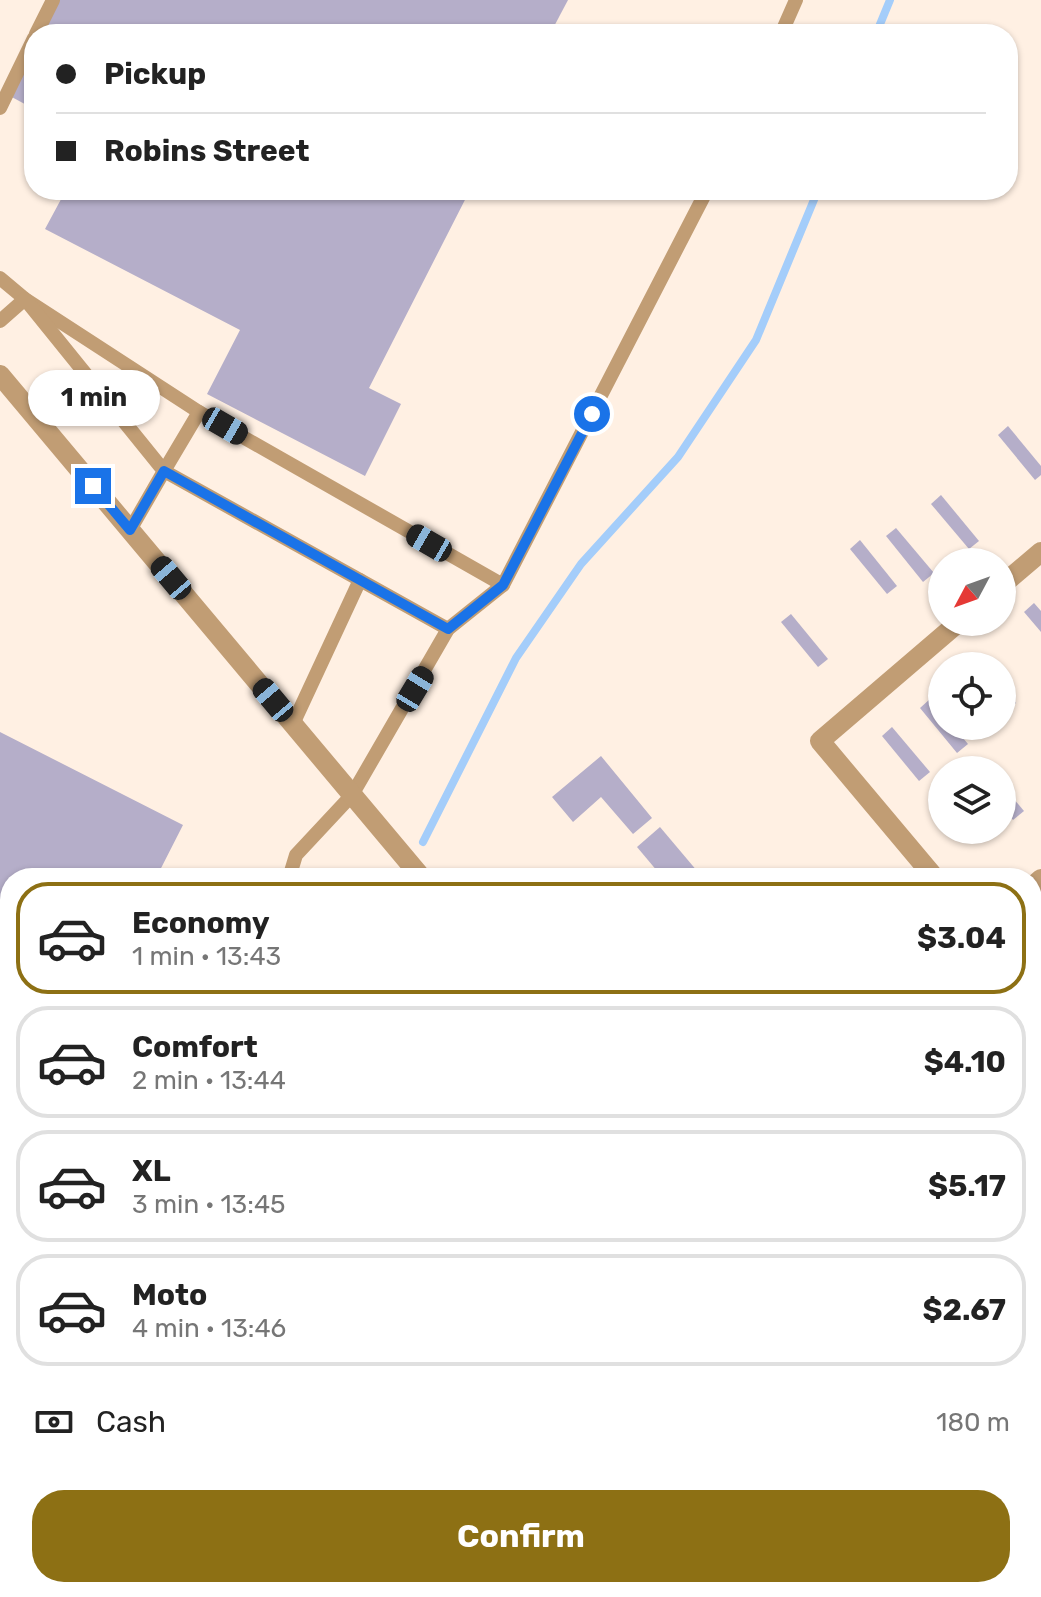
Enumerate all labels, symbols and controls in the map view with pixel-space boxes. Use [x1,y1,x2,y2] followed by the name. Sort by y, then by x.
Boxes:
[104,56,206,92] text: Pickup
[104,133,310,169] text: Robins Street
[27,370,159,426] callout: 1 min
[61,382,127,413] text: 1 min
[574,396,610,432] route start
[198,404,252,448] car
[75,468,111,504] route end
[402,521,456,565] car
[928,548,1016,636] north arrow
[928,548,1016,844] map controls
[146,552,196,604] car
[928,652,1016,740] button: locate
[392,662,438,716] car
[248,674,298,726] car
[928,756,1016,844] button: layers
[36,902,108,974] icon: car
[132,905,270,941] text: Economy
[917,920,1006,956] text: $3.04
[132,941,281,972] text: 1 min · 13:43
[36,1026,108,1098] icon: car
[132,1029,258,1065] text: Comfort
[924,1044,1006,1080] text: $4.10
[132,1065,286,1096] text: 2 min · 13:44
[36,1150,108,1222] icon: car
[132,1153,171,1189] text: XL
[928,1168,1006,1204] text: $5.17
[132,1189,285,1220] text: 3 min · 13:45
[36,1274,108,1346] icon: car
[132,1277,207,1313] text: Moto
[922,1292,1006,1328] text: $2.67
[132,1313,286,1344] text: 4 min · 13:46
[32,1400,76,1444] icon: cash
[96,1404,166,1440] text: Cash
[936,1407,1010,1438] text: 180 m
[32,1490,1010,1582] button: Confirm

